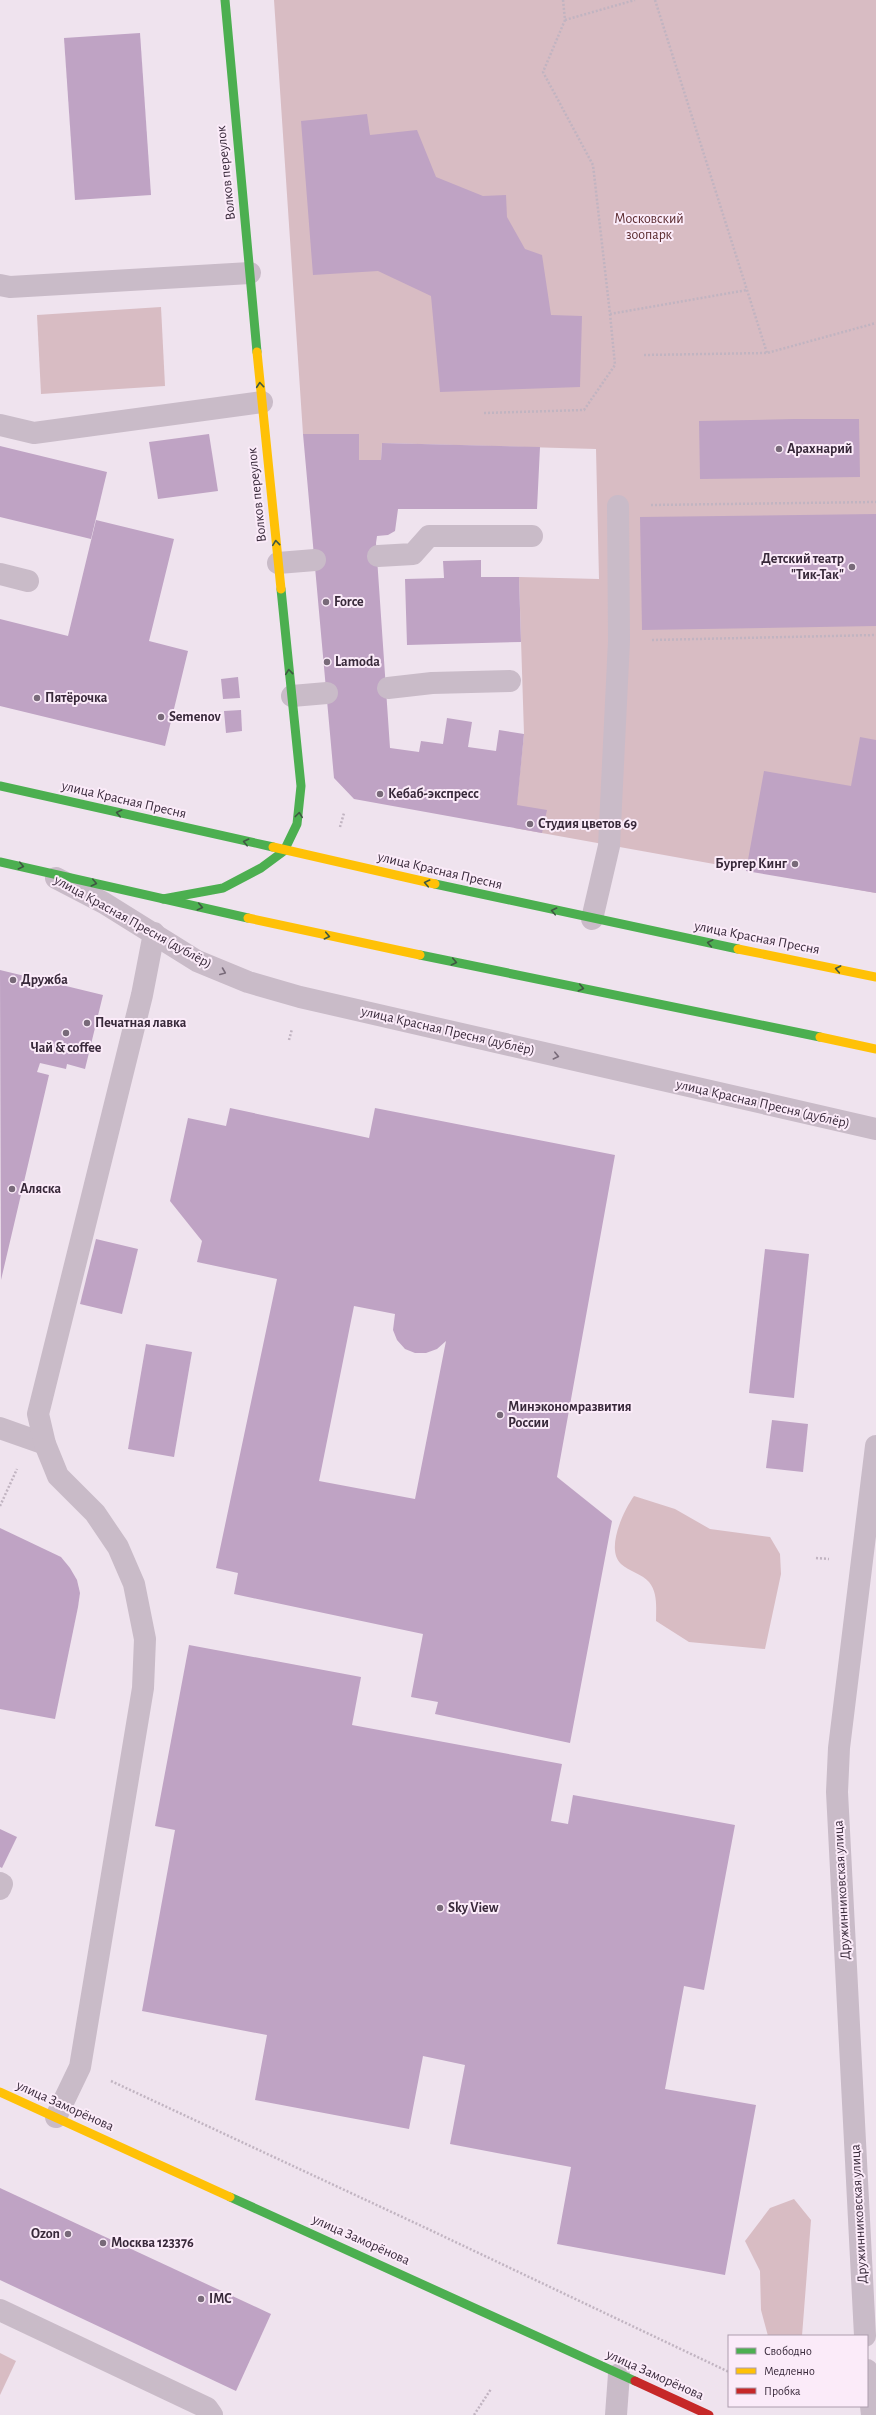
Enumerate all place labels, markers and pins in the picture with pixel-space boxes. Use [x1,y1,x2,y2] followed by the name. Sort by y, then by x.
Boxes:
[787,442,853,456] place label: Арахнарий
[774,444,784,454] marker: Арахнарий
[761,552,844,582] place label: Детский театр "Тик-Так"
[847,562,857,572] marker: Детский театр "Тик-Так"
[334,595,364,609] place label: Force
[321,597,331,607] marker: Force
[335,655,380,669] place label: Lamoda
[322,657,332,667] marker: Lamoda
[45,691,108,705] place label: Пятёрочка
[32,693,42,703] marker: Пятёрочка
[169,710,221,724] place label: Semenov
[156,712,166,722] marker: Semenov
[388,787,479,801] place label: Кебаб-экспресс
[375,789,385,799] marker: Кебаб-экспресс
[538,817,637,831] place label: Студия цветов 69
[525,819,535,829] marker: Студия цветов 69
[715,857,788,871] place label: Бургер Кинг
[790,859,800,869] marker: Бургер Кинг
[21,973,68,987] place label: Дружба
[8,975,18,985] marker: Дружба
[95,1016,187,1030] place label: Печатная лавка
[82,1018,92,1028] marker: Печатная лавка
[61,1028,71,1038] marker: Чай & coffee
[31,1041,102,1055] place label: Чай & coffee
[20,1182,61,1196] place label: Аляска
[7,1184,17,1194] marker: Аляска
[508,1400,632,1430] place label: Минэкономразвития России
[495,1410,505,1420] marker: Минэкономразвития России
[448,1901,499,1915] place label: Sky View
[435,1903,445,1913] marker: Sky View
[31,2227,60,2241] place label: Ozon
[63,2229,73,2239] marker: Ozon
[111,2236,194,2250] place label: Москва 123376
[98,2238,108,2248] marker: Москва 123376
[209,2292,232,2306] place label: IMC
[196,2294,206,2304] marker: IMC

